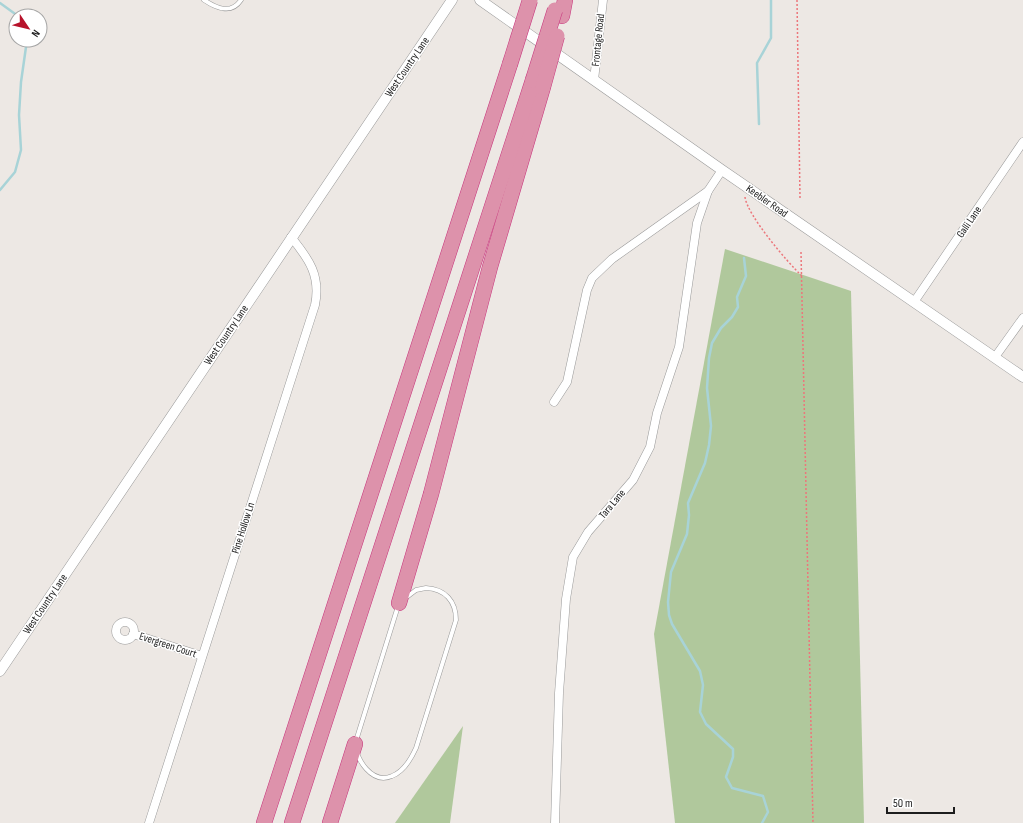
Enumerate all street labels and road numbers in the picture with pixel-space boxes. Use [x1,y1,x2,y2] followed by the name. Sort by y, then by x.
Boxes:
[589,13,607,67] street label: Frontage Road
[382,34,432,100] street label: West Country Lane
[744,182,791,220] street label: Keebler Road
[954,204,984,240] street label: Galli Lane
[201,302,251,368] street label: West Country Lane
[596,487,628,521] street label: Tara Lane
[229,500,257,555] street label: Pine Hollow Ln
[20,571,70,637] street label: West Country Lane
[138,630,199,661] street label: Evergreen Court

